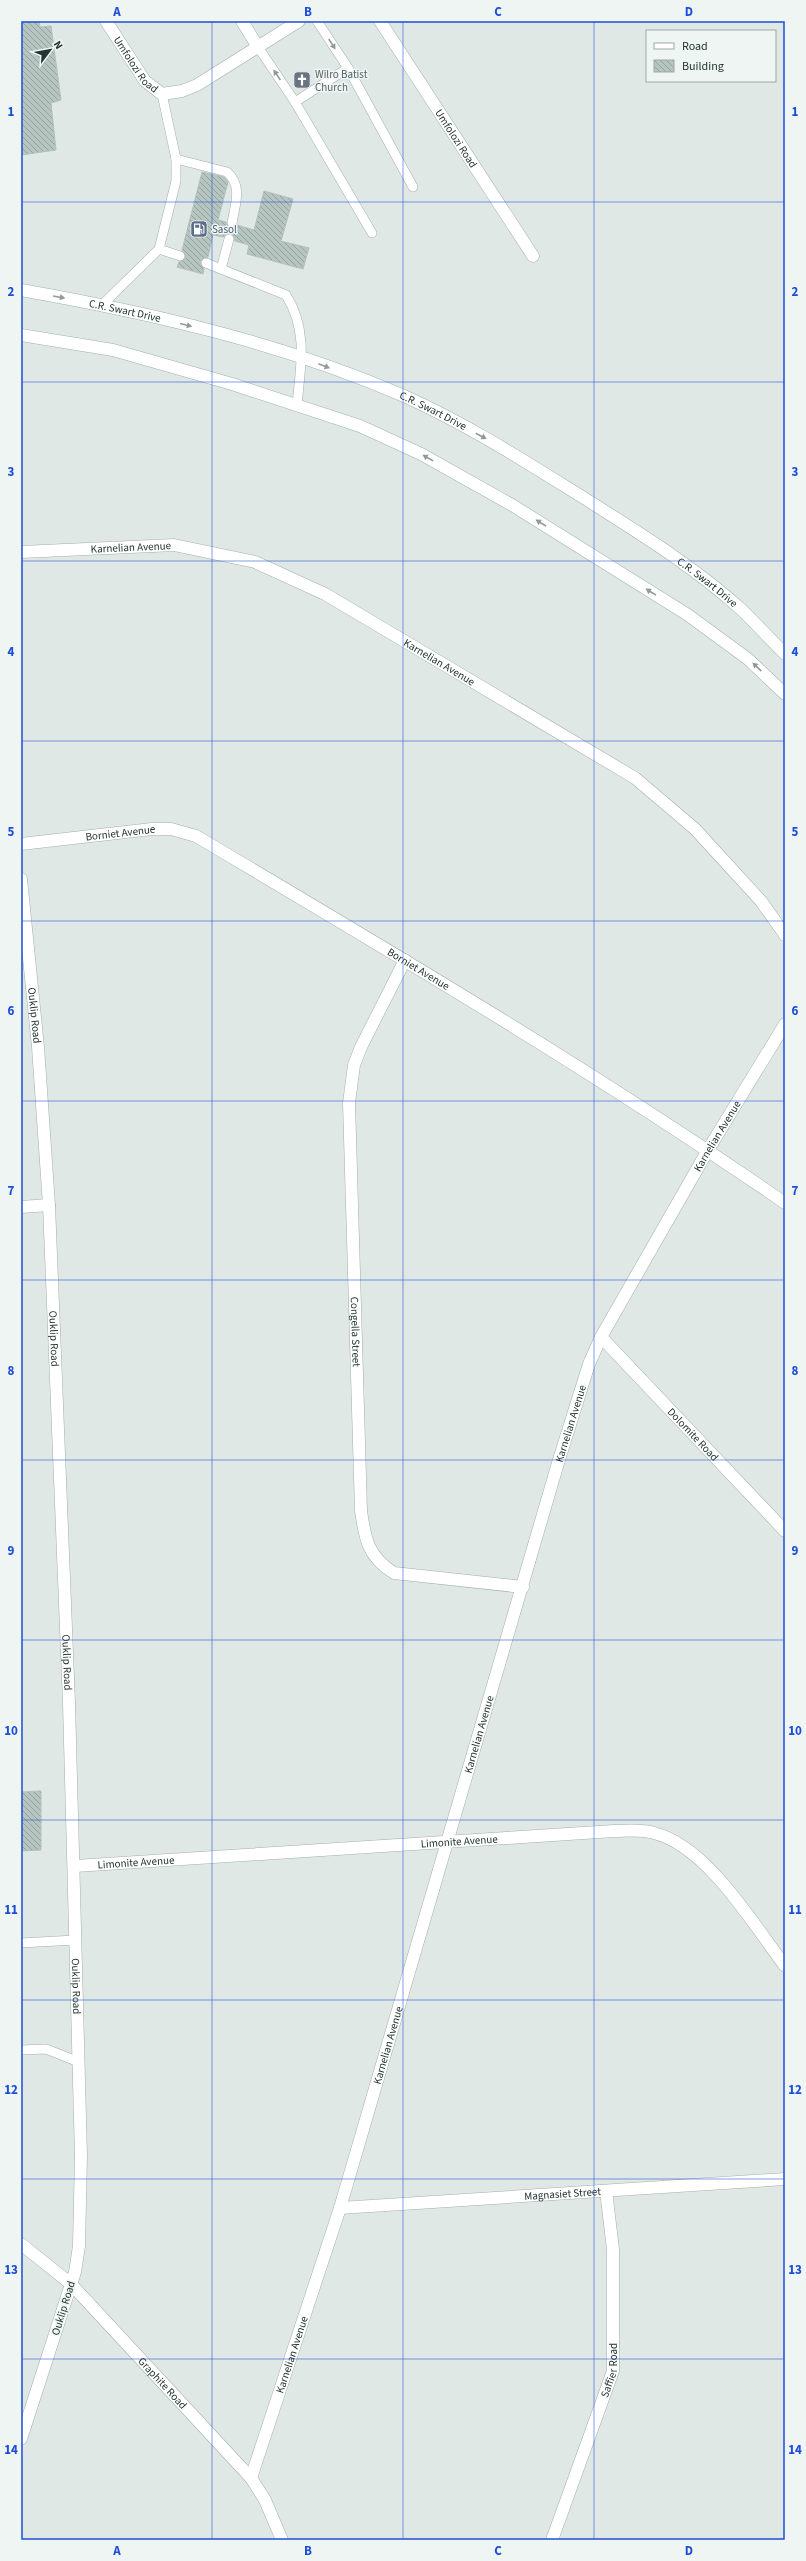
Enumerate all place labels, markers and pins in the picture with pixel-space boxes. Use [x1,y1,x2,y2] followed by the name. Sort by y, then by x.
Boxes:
[315,67,368,95] place label: Wilro Batist Church
[292,70,312,90] church icon: Wilro Batist Church
[189,219,209,239] fuel station icon: Sasol
[212,222,237,237] place label: Sasol

